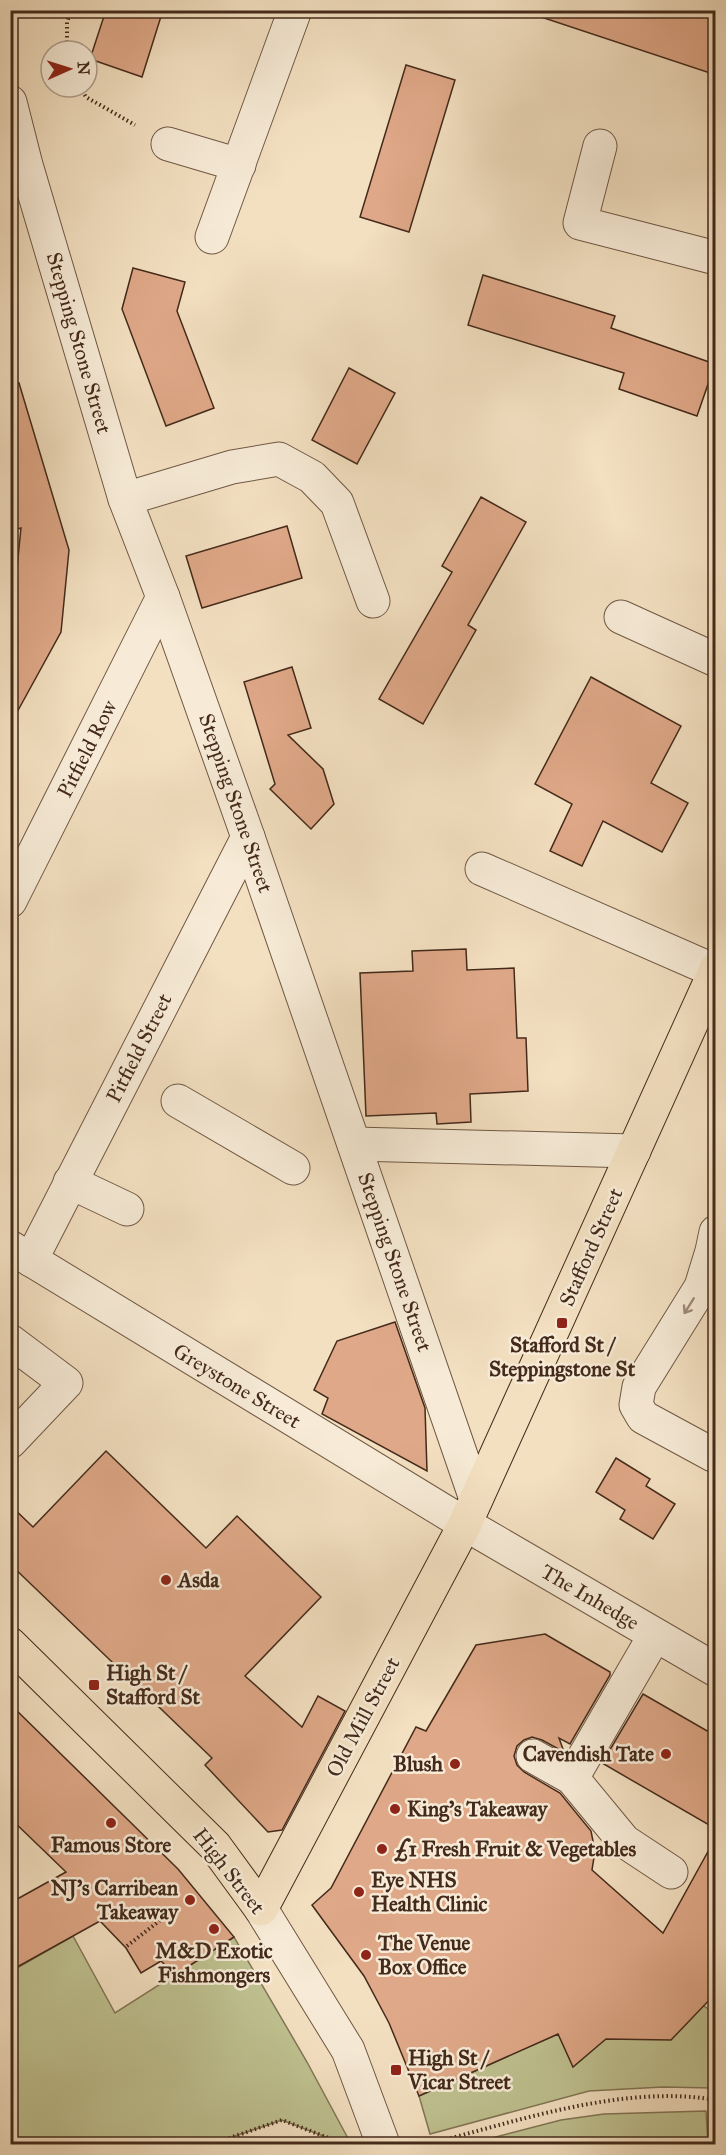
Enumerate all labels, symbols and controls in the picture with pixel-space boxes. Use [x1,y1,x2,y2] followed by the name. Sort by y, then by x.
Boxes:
[39,39,99,99] north arrow
[74,61,93,76] text: N
[41,249,118,437] street label: Stepping Stone Street
[51,696,123,802] street label: Pitfield Row
[193,710,279,897] street label: Stepping Stone Street
[100,989,178,1107] street label: Pitfield Street
[352,1169,438,1356] street label: Stepping Stone Street
[553,1183,629,1310] street label: Stafford Street
[683,1298,696,1315] one-way arrow
[555,1316,569,1330] marker: Stafford St / Steppingstone St
[489,1332,636,1382] place label: Stafford St / Steppingstone St
[169,1338,306,1435] street label: Greystone Street
[536,1558,644,1636] street label: The Inhedge
[176,1567,220,1593] place label: Asda
[159,1573,173,1587] marker: Asda
[320,1652,406,1781] street label: Old Mill Street
[106,1660,201,1710] place label: High St / Stafford St
[87,1678,101,1692] marker: High St / Stafford St
[523,1741,654,1767] place label: Cavendish Tate
[659,1747,673,1761] marker: Cavendish Tate
[393,1751,443,1777] place label: Blush
[448,1757,462,1771] marker: Blush
[407,1796,549,1822] place label: King's Takeaway
[388,1802,402,1816] marker: King's Takeaway
[104,1816,118,1830] marker: Famous Store
[187,1823,271,1920] street label: High Street
[51,1832,171,1858] place label: Famous Store
[394,1836,636,1862] place label: £1 Fresh Fruit & Vegetables
[375,1842,389,1856] marker: £1 Fresh Fruit & Vegetables
[371,1867,488,1917] place label: Eye NHS Health Clinic
[51,1875,179,1925] place label: NJ's Carribean Takeaway
[352,1885,366,1899] marker: Eye NHS Health Clinic
[183,1893,197,1907] marker: NJ's Carribean Takeaway
[207,1922,221,1936] marker: M&D Exotic Fishmongers
[377,1930,471,1980] place label: The Venue Box Office
[155,1938,273,1988] place label: M&D Exotic Fishmongers
[359,1948,373,1962] marker: The Venue Box Office
[407,2045,511,2095] place label: High St / Vicar Street
[389,2063,403,2077] marker: High St / Vicar Street

